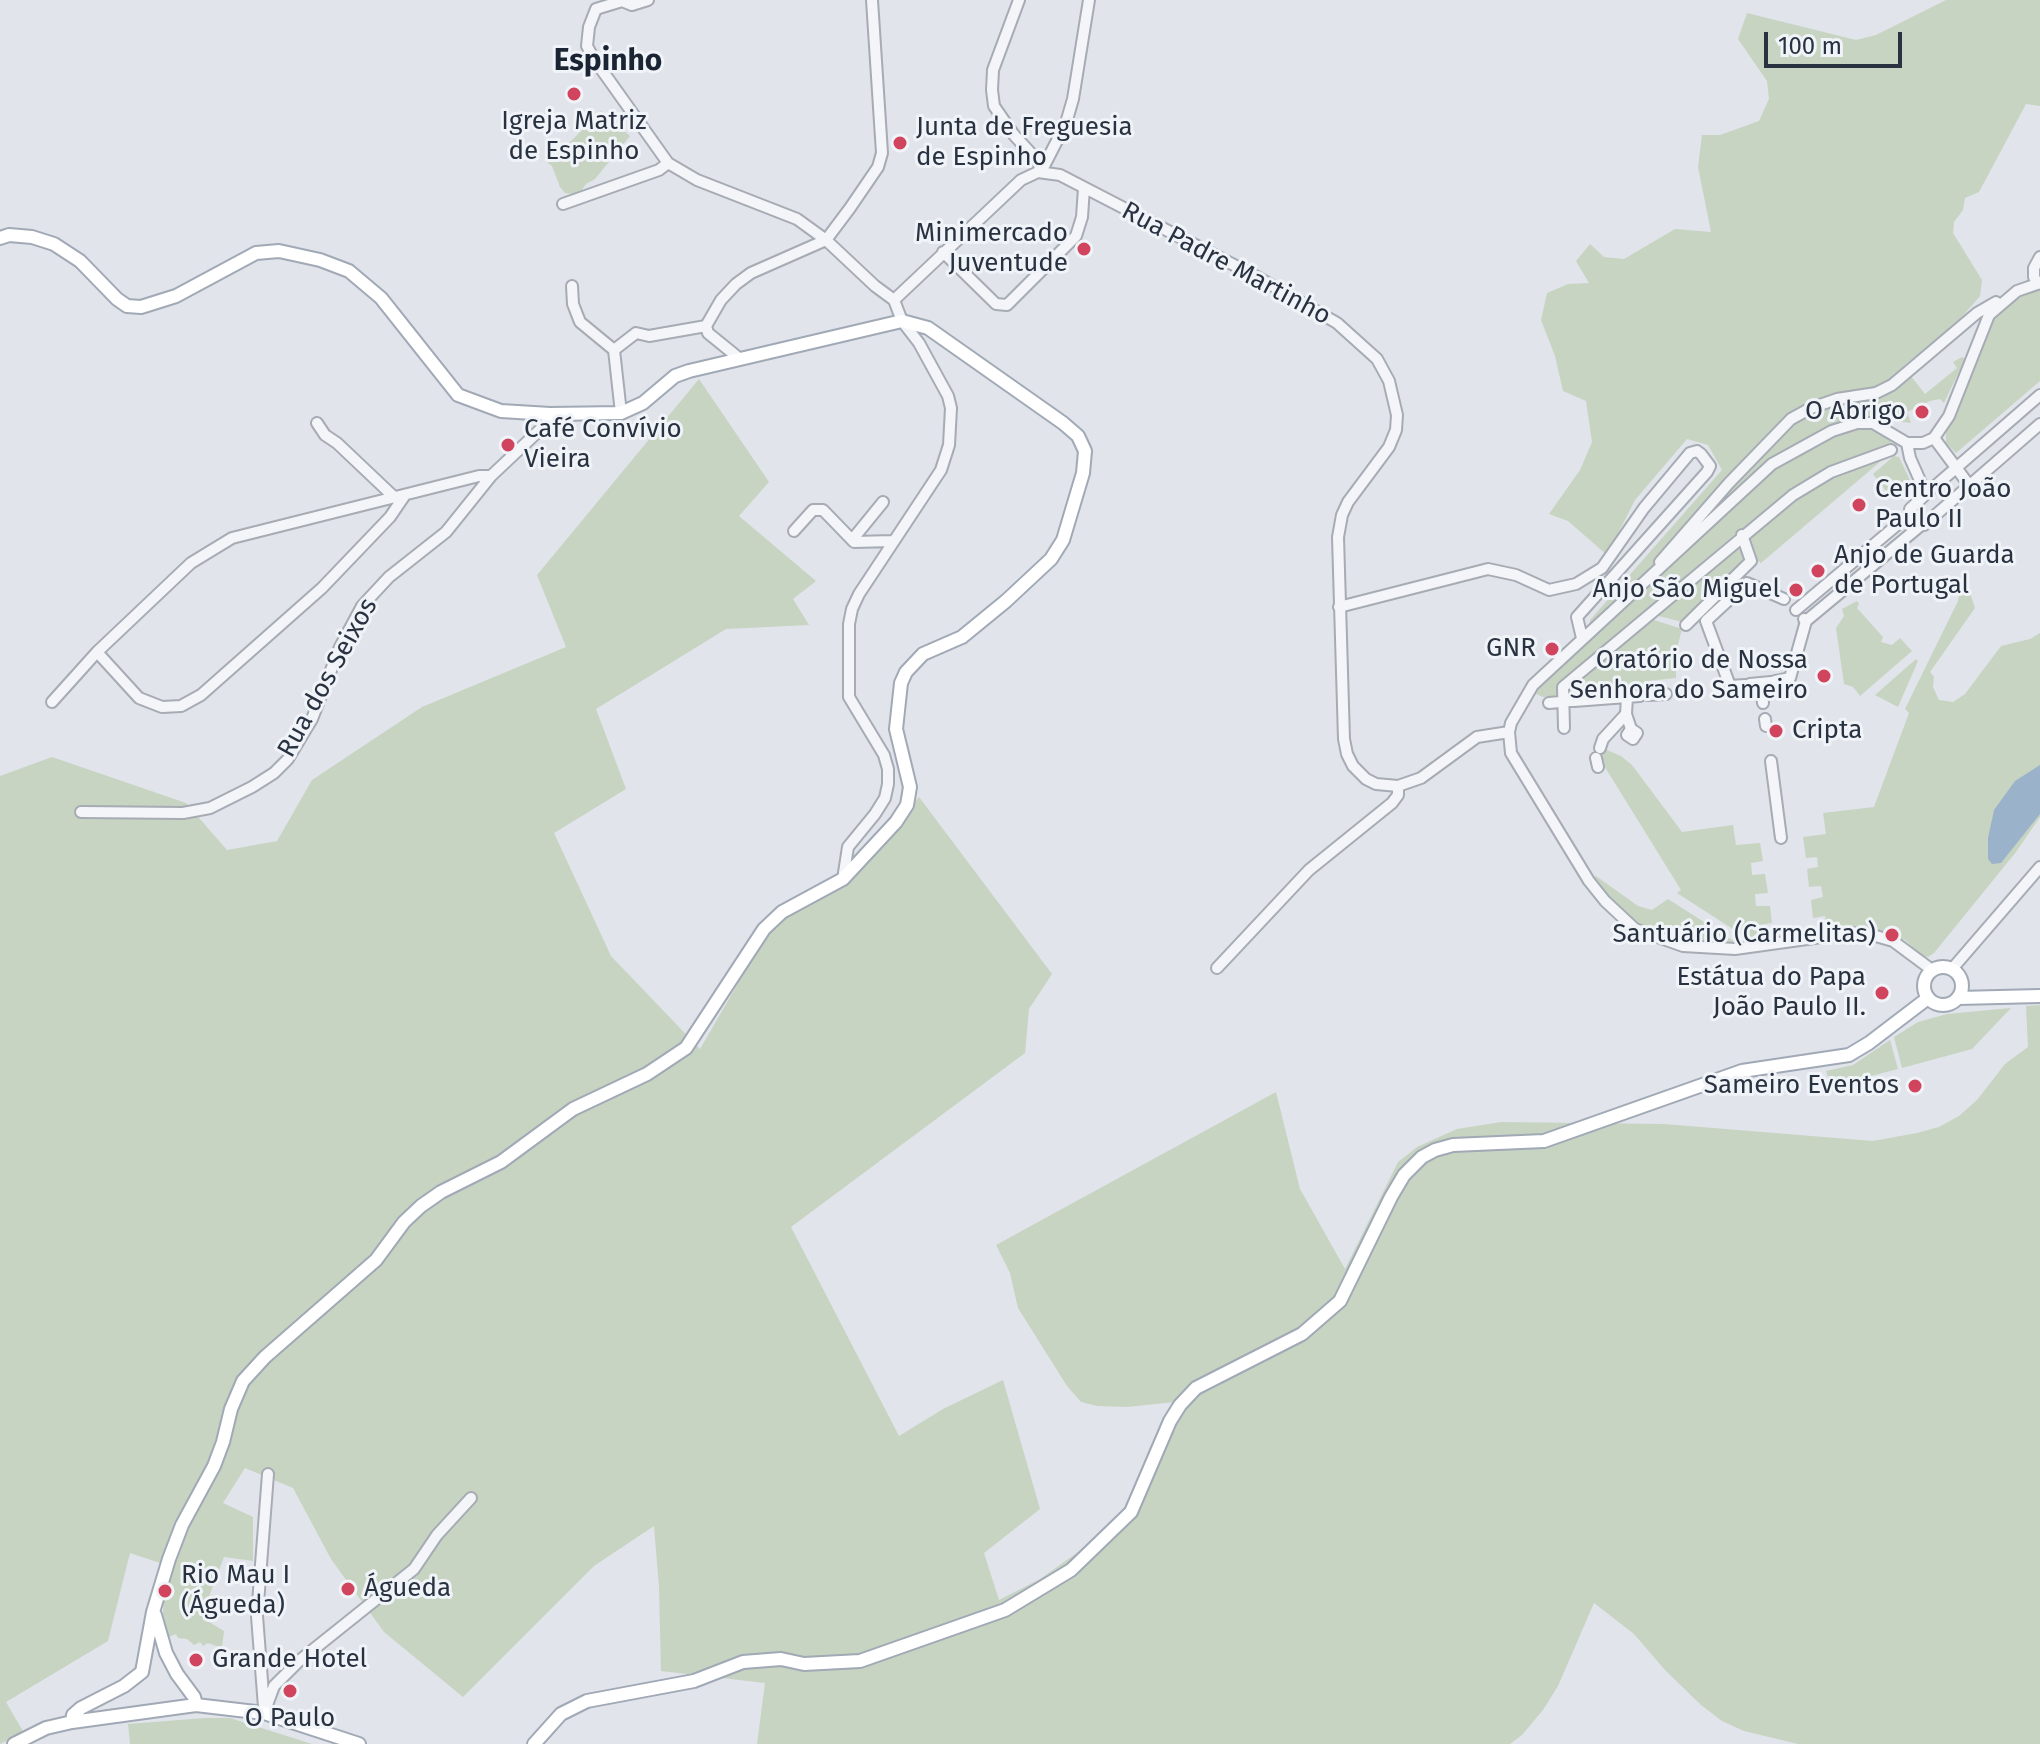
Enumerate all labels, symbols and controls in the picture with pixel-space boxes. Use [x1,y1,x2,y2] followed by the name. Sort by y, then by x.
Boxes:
[1768,16,1906,66] scale bar
[1778,32,1842,60] text: 100 m
[554,44,662,80] district label: Espinho
[565,85,583,103] marker: Igreja Matriz de Espinho
[501,106,647,168] place label: Igreja Matriz de Espinho
[916,112,1133,174] place label: Junta de Freguesia de Espinho
[891,134,909,152] marker: Junta de Freguesia de Espinho
[1116,196,1336,332] street label: Rua Padre Martinho
[915,218,1068,280] place label: Minimercado Juventude
[1075,240,1093,258] marker: Minimercado Juventude
[1805,396,1906,428] place label: O Abrigo
[1913,403,1931,421] marker: O Abrigo
[524,414,682,476] place label: Café Convívio Vieira
[499,436,517,454] marker: Café Convívio Vieira
[1875,474,2011,536] place label: Centro João Paulo II
[1850,496,1868,514] marker: Centro João Paulo II
[1834,540,2015,602] place label: Anjo de Guarda de Portugal
[1809,562,1827,580] marker: Anjo de Guarda de Portugal
[1592,574,1780,606] place label: Anjo São Miguel
[1787,581,1805,599] marker: Anjo São Miguel
[271,593,385,763] street label: Rua dos Seixos
[1486,633,1536,665] place label: GNR
[1543,640,1561,658] marker: GNR
[1570,645,1808,706] place label: Oratório de Nossa Senhora do Sameiro
[1815,667,1833,685] marker: Oratório de Nossa Senhora do Sameiro
[1792,715,1862,747] place label: Cripta
[1767,722,1785,740] marker: Cripta
[1612,919,1876,951] place label: Santuário (Carmelitas)
[1883,926,1901,944] marker: Santuário (Carmelitas)
[1676,962,1866,1024] place label: Estátua do Papa João Paulo II.
[1873,984,1891,1002] marker: Estátua do Papa João Paulo II.
[1704,1070,1899,1102] place label: Sameiro Eventos
[1906,1077,1924,1095] marker: Sameiro Eventos
[181,1560,290,1622] place label: Rio Mau I (Águeda)
[364,1573,451,1605] place label: Águeda
[339,1580,357,1598] marker: Águeda
[156,1582,174,1600] marker: Rio Mau I (Águeda)
[212,1644,367,1676] place label: Grande Hotel
[187,1651,205,1669] marker: Grande Hotel
[281,1682,299,1700] marker: O Paulo
[245,1703,335,1735] place label: O Paulo

